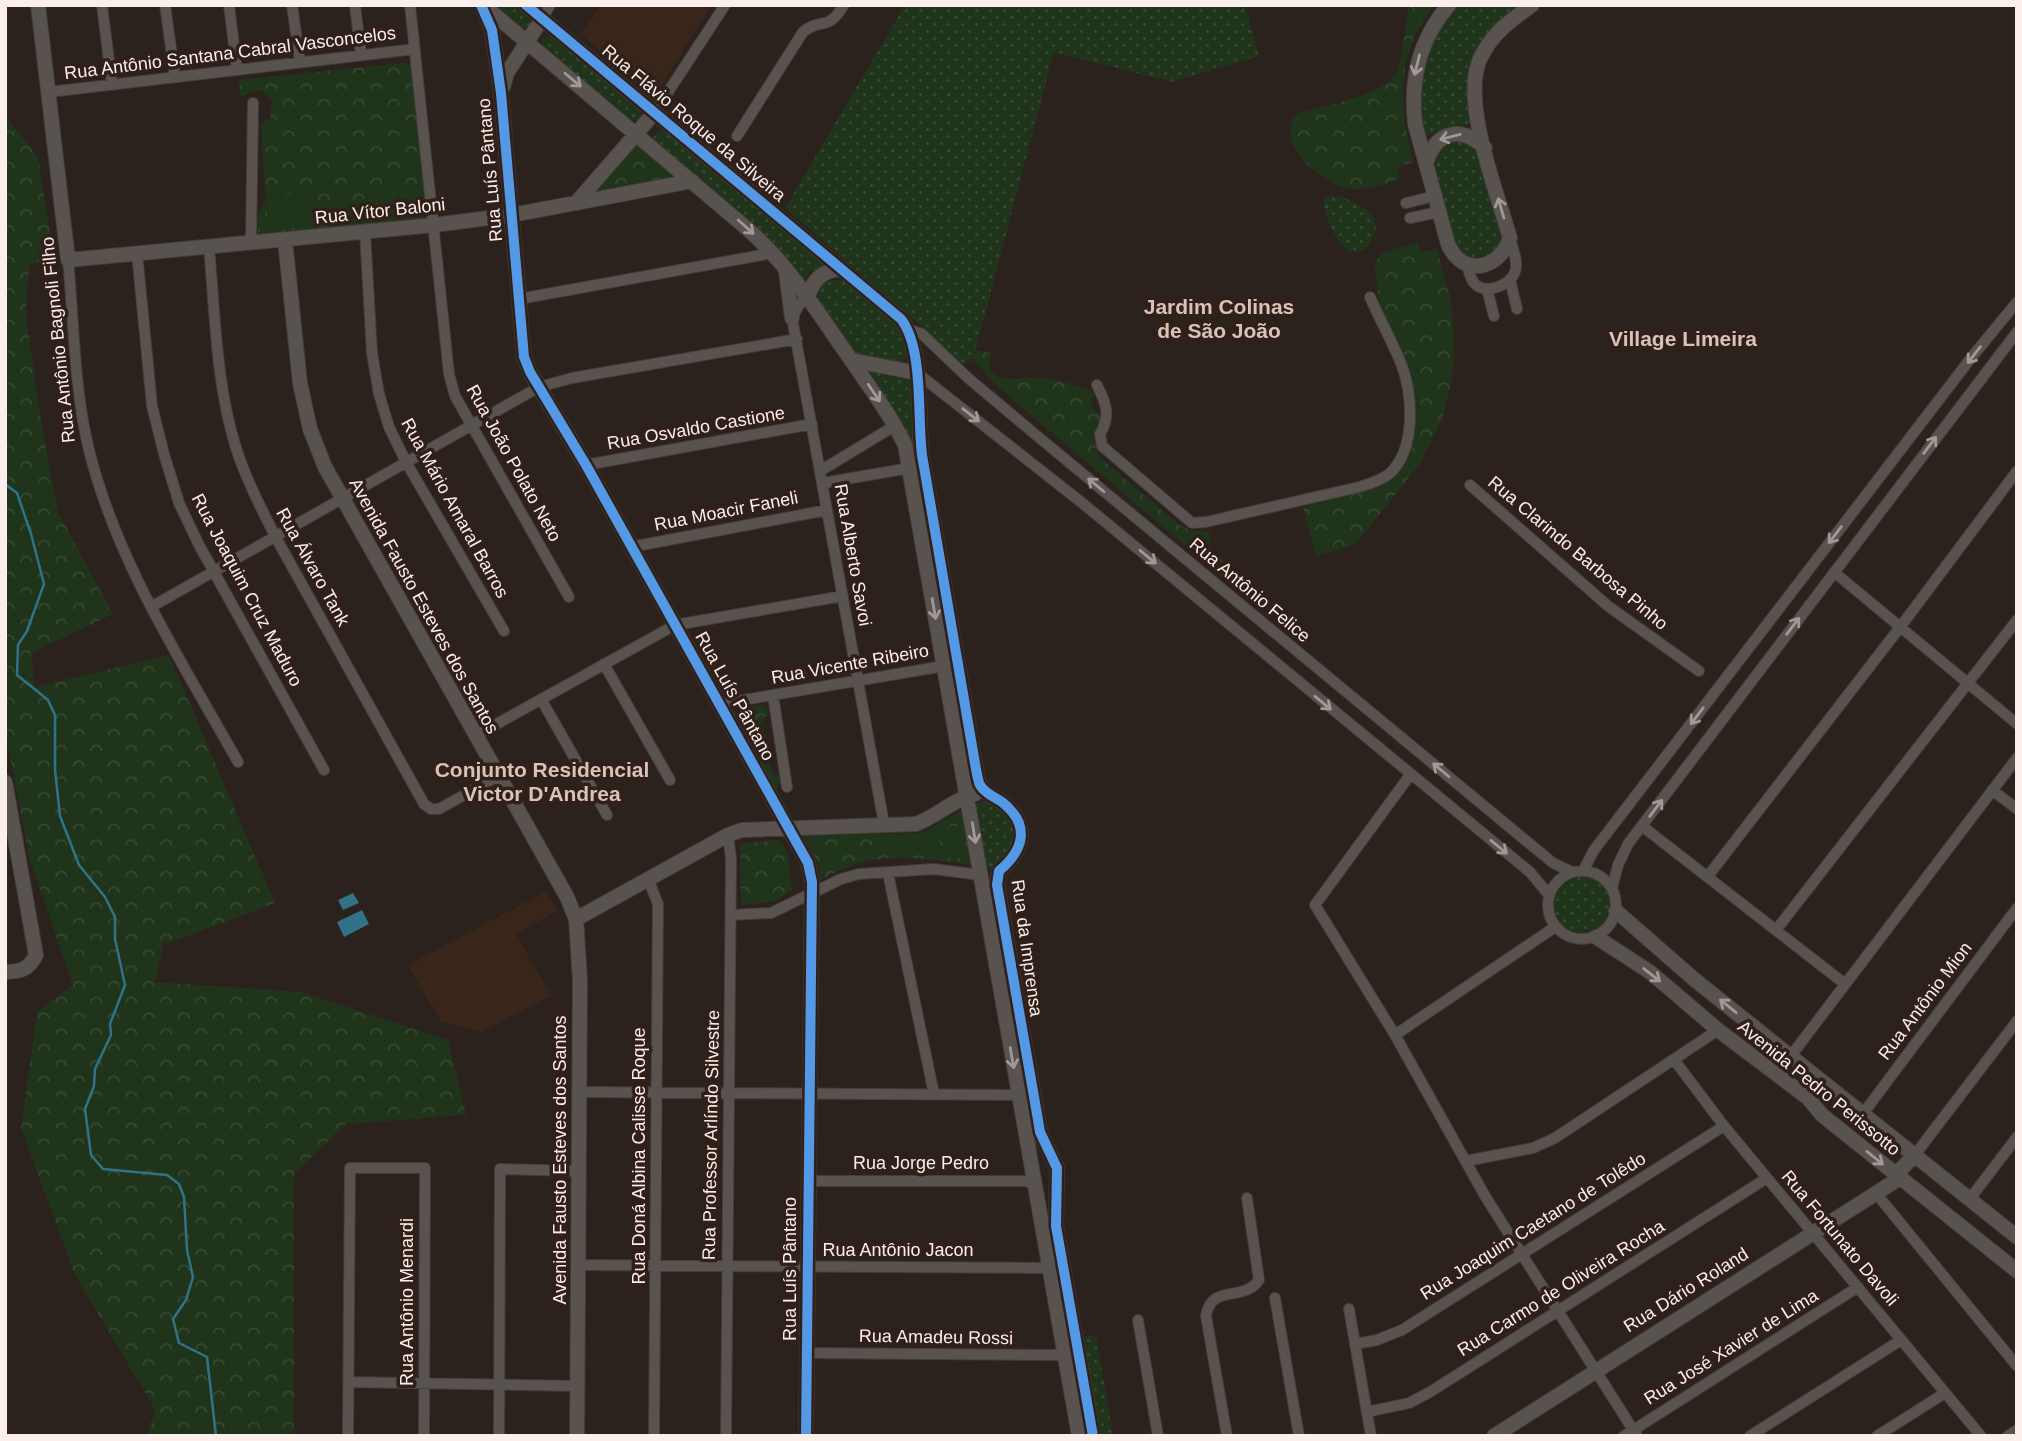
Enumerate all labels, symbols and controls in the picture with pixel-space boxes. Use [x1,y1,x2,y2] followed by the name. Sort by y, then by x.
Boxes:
[63,23,397,83] street label: Rua Antônio Santana Cabral Vasconcelos
[598,40,790,206] street label: Rua Flávio Roque da Silveira
[1410,53,1423,76] one-way arrow
[564,72,582,88] one-way arrow
[474,97,506,243] street label: Rua Luís Pântano
[1440,131,1462,144] one-way arrow
[314,194,446,228] street label: Rua Vítor Baloni
[1494,197,1507,219] one-way arrow
[737,219,754,236] one-way arrow
[37,236,79,444] street label: Rua Antônio Bagnoli Filho
[1144,295,1294,342] district label: Jardim Colinas de São João
[1609,327,1757,350] district label: Village Limeira
[1966,345,1981,363] one-way arrow
[463,381,565,545] street label: Rua João Polato Neto
[867,383,881,402] one-way arrow
[606,403,786,453] street label: Rua Osvaldo Castione
[961,407,979,423] one-way arrow
[397,415,513,601] street label: Rua Mário Amaral Barros
[1923,436,1938,455] one-way arrow
[1484,472,1672,634] street label: Rua Clarindo Barbosa Pinho
[345,475,503,737] street label: Avenida Fausto Esteves dos Santos
[1087,477,1105,493] one-way arrow
[831,482,875,628] street label: Rua Alberto Savoi
[652,487,800,535] street label: Rua Moacir Faneli
[188,490,306,690] street label: Rua Joaquim Cruz Maduro
[272,505,354,630] street label: Rua Álvaro Tank
[1828,525,1843,544] one-way arrow
[1186,534,1314,646] street label: Rua Antônio Felice
[1139,550,1157,565] one-way arrow
[928,597,941,620] one-way arrow
[1786,617,1800,636] one-way arrow
[691,628,779,764] street label: Rua Luís Pântano
[770,640,930,688] street label: Rua Vicente Ribeiro
[1314,695,1332,711] one-way arrow
[1690,706,1705,724] one-way arrow
[435,758,649,805] district label: Conjunto Residencial Victor D'Andrea
[1432,762,1450,778] one-way arrow
[1648,799,1663,817] one-way arrow
[968,822,981,844] one-way arrow
[1490,839,1508,855] one-way arrow
[1007,878,1047,1019] street label: Rua da Imprensa
[1874,938,1976,1064] street label: Rua Antônio Mion
[1643,967,1661,982] one-way arrow
[1719,999,1737,1014] one-way arrow
[699,1010,723,1260] street label: Rua Professor Arlíndo Silvestre
[550,1016,570,1304] street label: Avenida Fausto Esteves dos Santos
[1734,1016,1904,1160] street label: Avenida Pedro Perissotto
[629,1027,649,1285] street label: Rua Doná Albina Calisse Roque
[1006,1046,1019,1069] one-way arrow
[1417,1148,1649,1304] street label: Rua Joaquim Caetano de Tolêdo
[1865,1150,1884,1165] one-way arrow
[853,1153,989,1173] street label: Rua Jorge Pedro
[1778,1166,1902,1310] street label: Rua Fortunato Davoli
[780,1197,800,1341] street label: Rua Luís Pântano
[1454,1215,1669,1360] street label: Rua Carmo de Oliveira Rocha
[397,1218,417,1386] street label: Rua Antônio Menardi
[822,1240,974,1260] street label: Rua Antônio Jacon
[1620,1244,1752,1336] street label: Rua Dário Roland
[1640,1285,1822,1409] street label: Rua José Xavier de Lima
[859,1326,1013,1348] street label: Rua Amadeu Rossi

